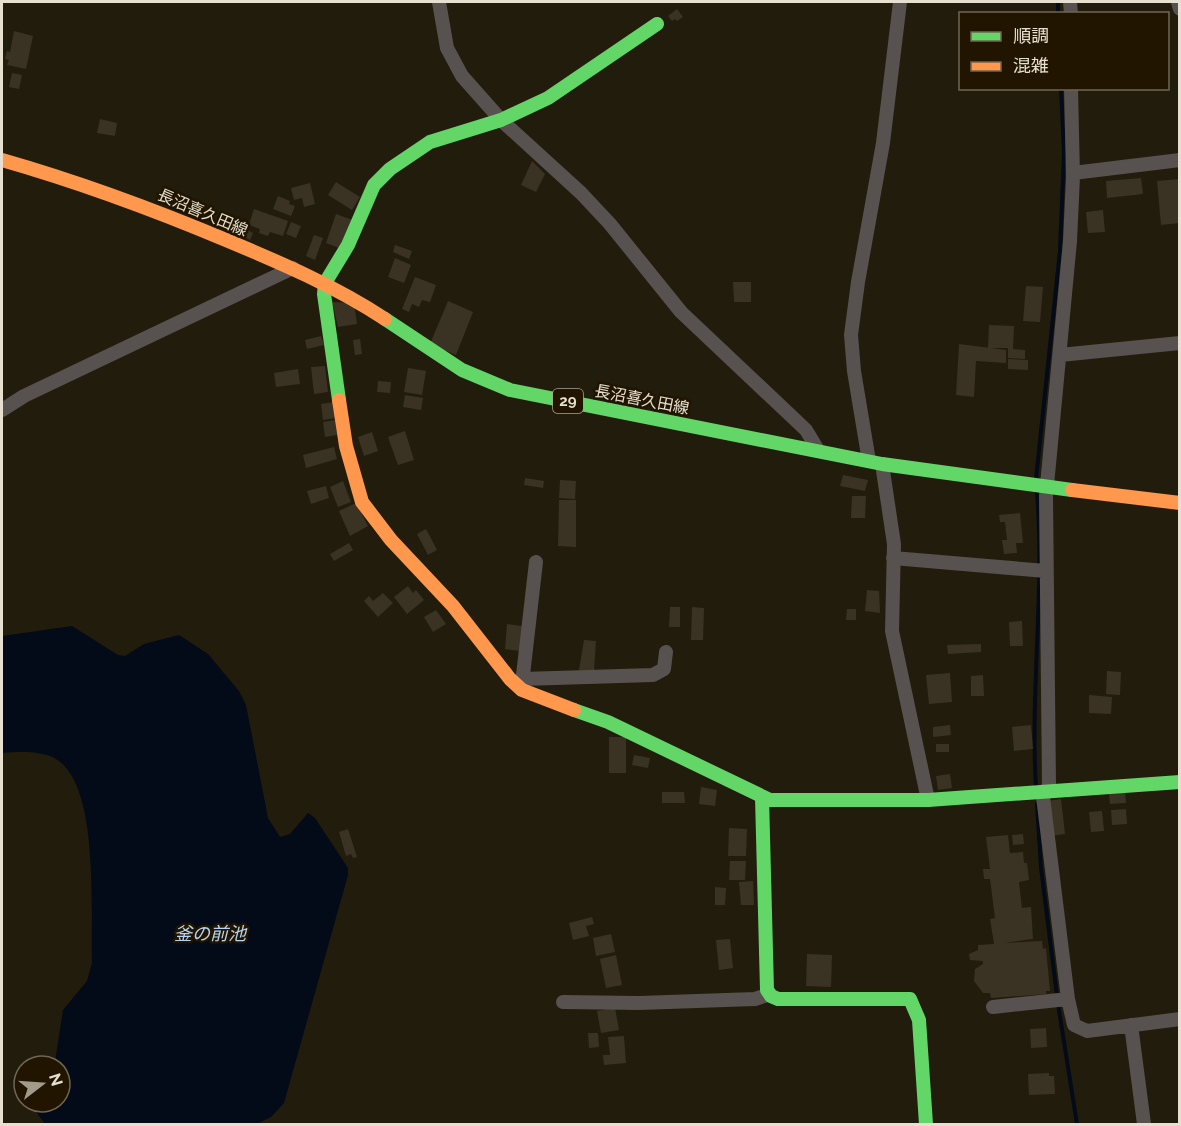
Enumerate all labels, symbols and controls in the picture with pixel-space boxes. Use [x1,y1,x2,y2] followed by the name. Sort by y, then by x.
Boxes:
[959,12,1169,90] legend
[1013,25,1049,46] text: 順調
[1013,55,1049,76] text: 混雑
[155,185,251,240] street label: 長沼喜久田線
[593,381,691,418] street label: 長沼喜久田線
[553,389,583,413] road number: 29
[174,923,248,944] water label: 釜の前池
[12,1054,72,1114] north arrow
[45,1071,67,1088] text: N

